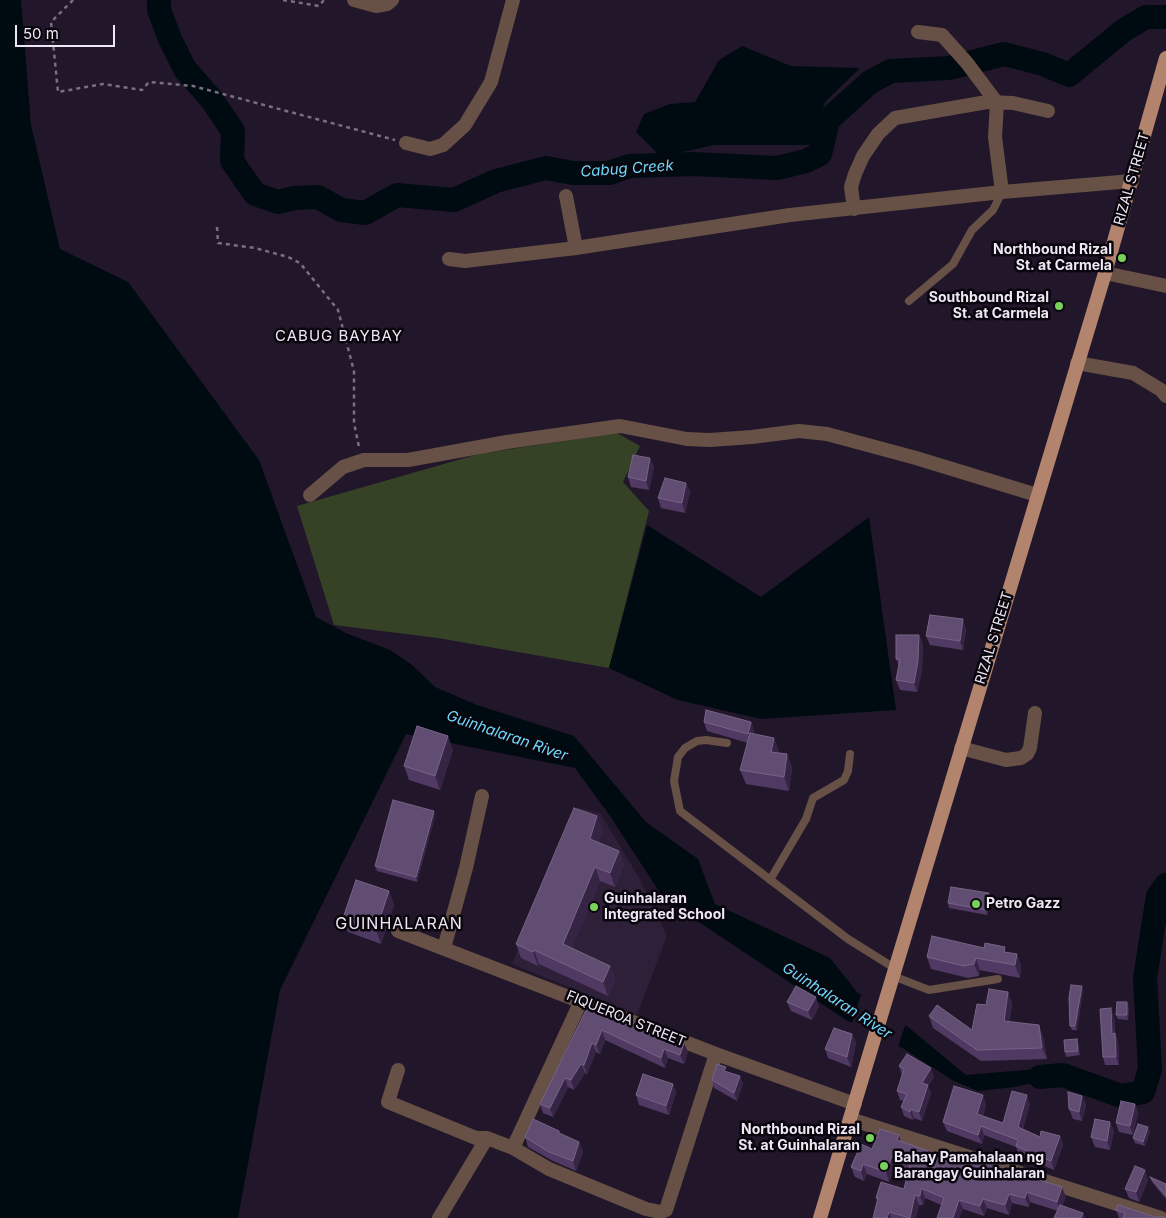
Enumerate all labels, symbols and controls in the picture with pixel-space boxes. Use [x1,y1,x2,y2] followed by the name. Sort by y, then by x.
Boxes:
[18,15,118,47] scale bar
[23,24,59,43] text: 50 m
[1111,131,1153,227] street label: RIZAL STREET
[580,157,674,181] water label: Cabug Creek
[993,242,1112,274] place label: Northbound Rizal St. at Carmela
[1116,252,1128,264] marker: Northbound Rizal St. at Carmela
[929,290,1049,322] place label: Southbound Rizal St. at Carmela
[1053,300,1065,312] marker: Southbound Rizal St. at Carmela
[274,327,404,345] district label: CABUG BAYBAY
[972,590,1016,686] street label: RIZAL STREET
[444,707,570,765] water label: Guinhalaran River
[604,891,725,924] place label: Guinhalaran Integrated School
[986,896,1060,912] place label: Petro Gazz
[970,898,982,910] marker: Petro Gazz
[588,901,600,913] marker: Guinhalaran Integrated School
[334,914,464,934] district label: GUINHALARAN
[779,959,895,1043] water label: Guinhalaran River
[564,987,688,1051] street label: FIQUEROA STREET
[738,1122,860,1154] place label: Northbound Rizal St. at Guinhalaran
[864,1132,876,1144] marker: Northbound Rizal St. at Guinhalaran
[894,1150,1045,1182] place label: Bahay Pamahalaan ng Barangay Guinhalaran
[878,1160,890,1172] marker: Bahay Pamahalaan ng Barangay Guinhalaran

